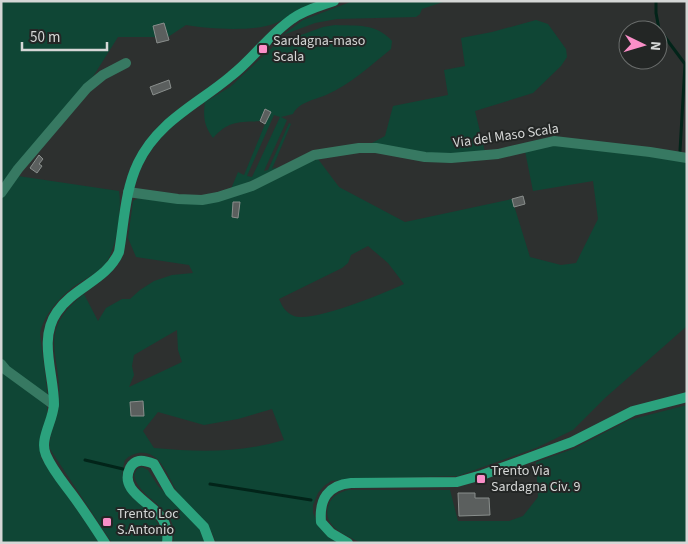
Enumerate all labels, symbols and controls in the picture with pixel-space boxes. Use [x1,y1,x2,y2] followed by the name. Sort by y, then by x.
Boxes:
[22,20,108,52] scale bar
[618,20,668,70] north arrow
[30,27,60,48] text: 50 m
[273,31,365,67] place label: Sardagna-maso Scala
[645,41,665,52] text: N
[257,43,269,55] marker: Sardagna-maso Scala
[452,119,560,153] street label: Via del Maso Scala
[491,461,580,497] place label: Trento Via Sardagna Civ. 9
[475,473,487,485] marker: Trento Via Sardagna Civ. 9
[117,504,179,540] place label: Trento Loc S.Antonio
[101,516,113,528] marker: Trento Loc S.Antonio

